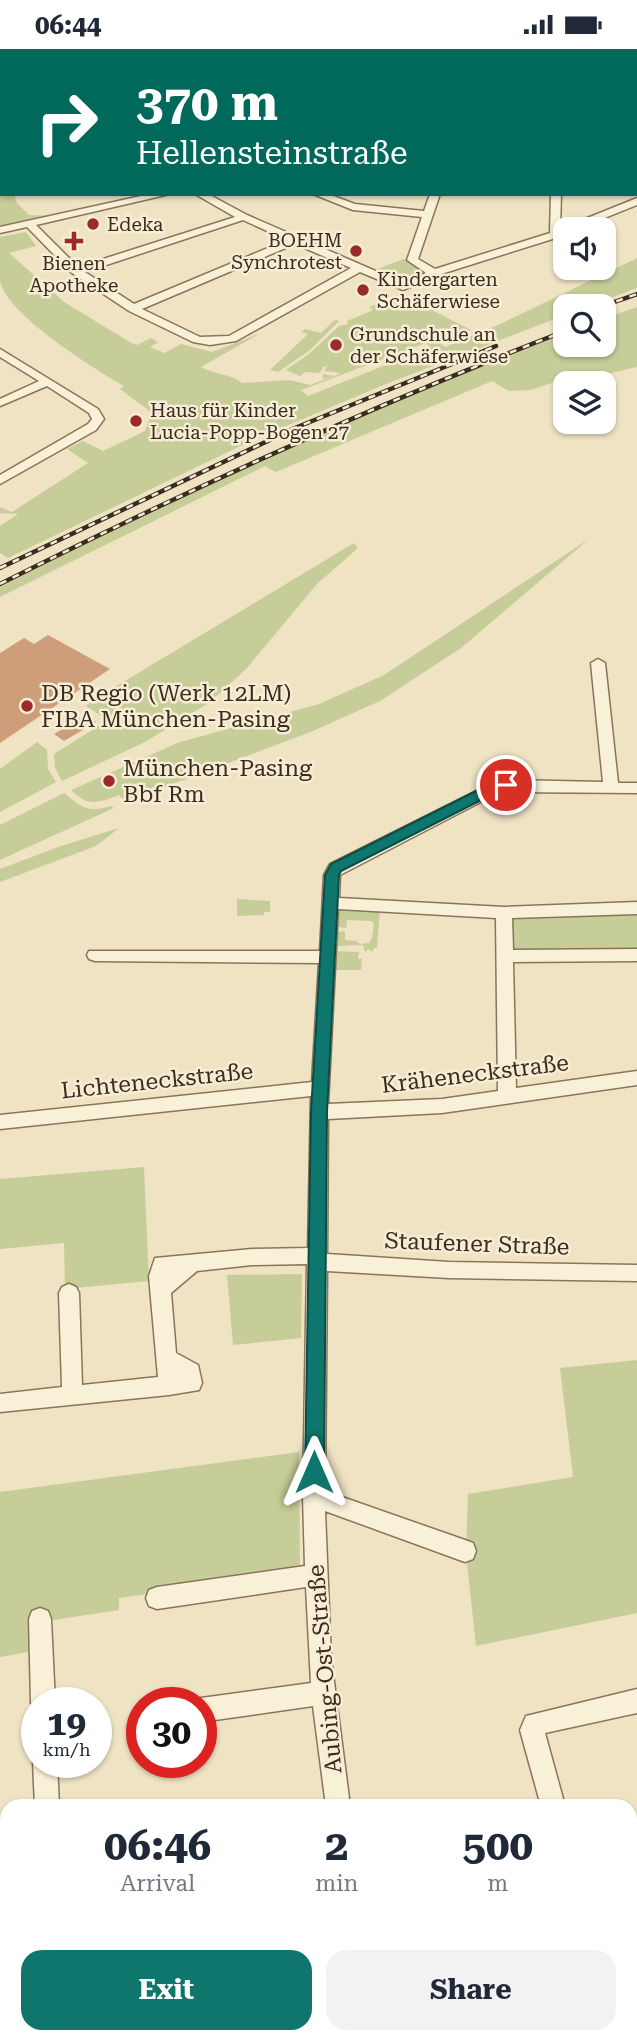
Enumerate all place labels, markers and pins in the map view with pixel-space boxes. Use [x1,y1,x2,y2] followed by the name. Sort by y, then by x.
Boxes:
[107,213,164,236] place label: Edeka
[85,216,101,232] marker: Edeka
[231,229,342,274] place label: BOEHM Synchrotest
[66,233,82,249] marker: Bienen Apotheke
[348,243,364,259] marker: BOEHM Synchrotest
[30,252,118,297] place label: Bienen Apotheke
[377,268,500,313] place label: Kindergarten Schäferwiese
[355,282,371,298] marker: Kindergarten Schäferwiese
[350,323,508,368] place label: Grundschule an der Schäferwiese
[328,337,344,353] marker: Grundschule an der Schäferwiese
[150,399,349,444] place label: Haus für Kinder Lucia-Popp-Bogen 27
[128,413,144,429] marker: Haus für Kinder Lucia-Popp-Bogen 27
[41,680,291,733] place label: DB Regio (Werk 12LM) FIBA München-Pasing
[19,698,35,714] marker: DB Regio (Werk 12LM) FIBA München-Pasing
[123,755,312,808] place label: München-Pasing Bbf Rm
[476,755,536,815] pin
[101,773,117,789] marker: München-Pasing Bbf Rm

